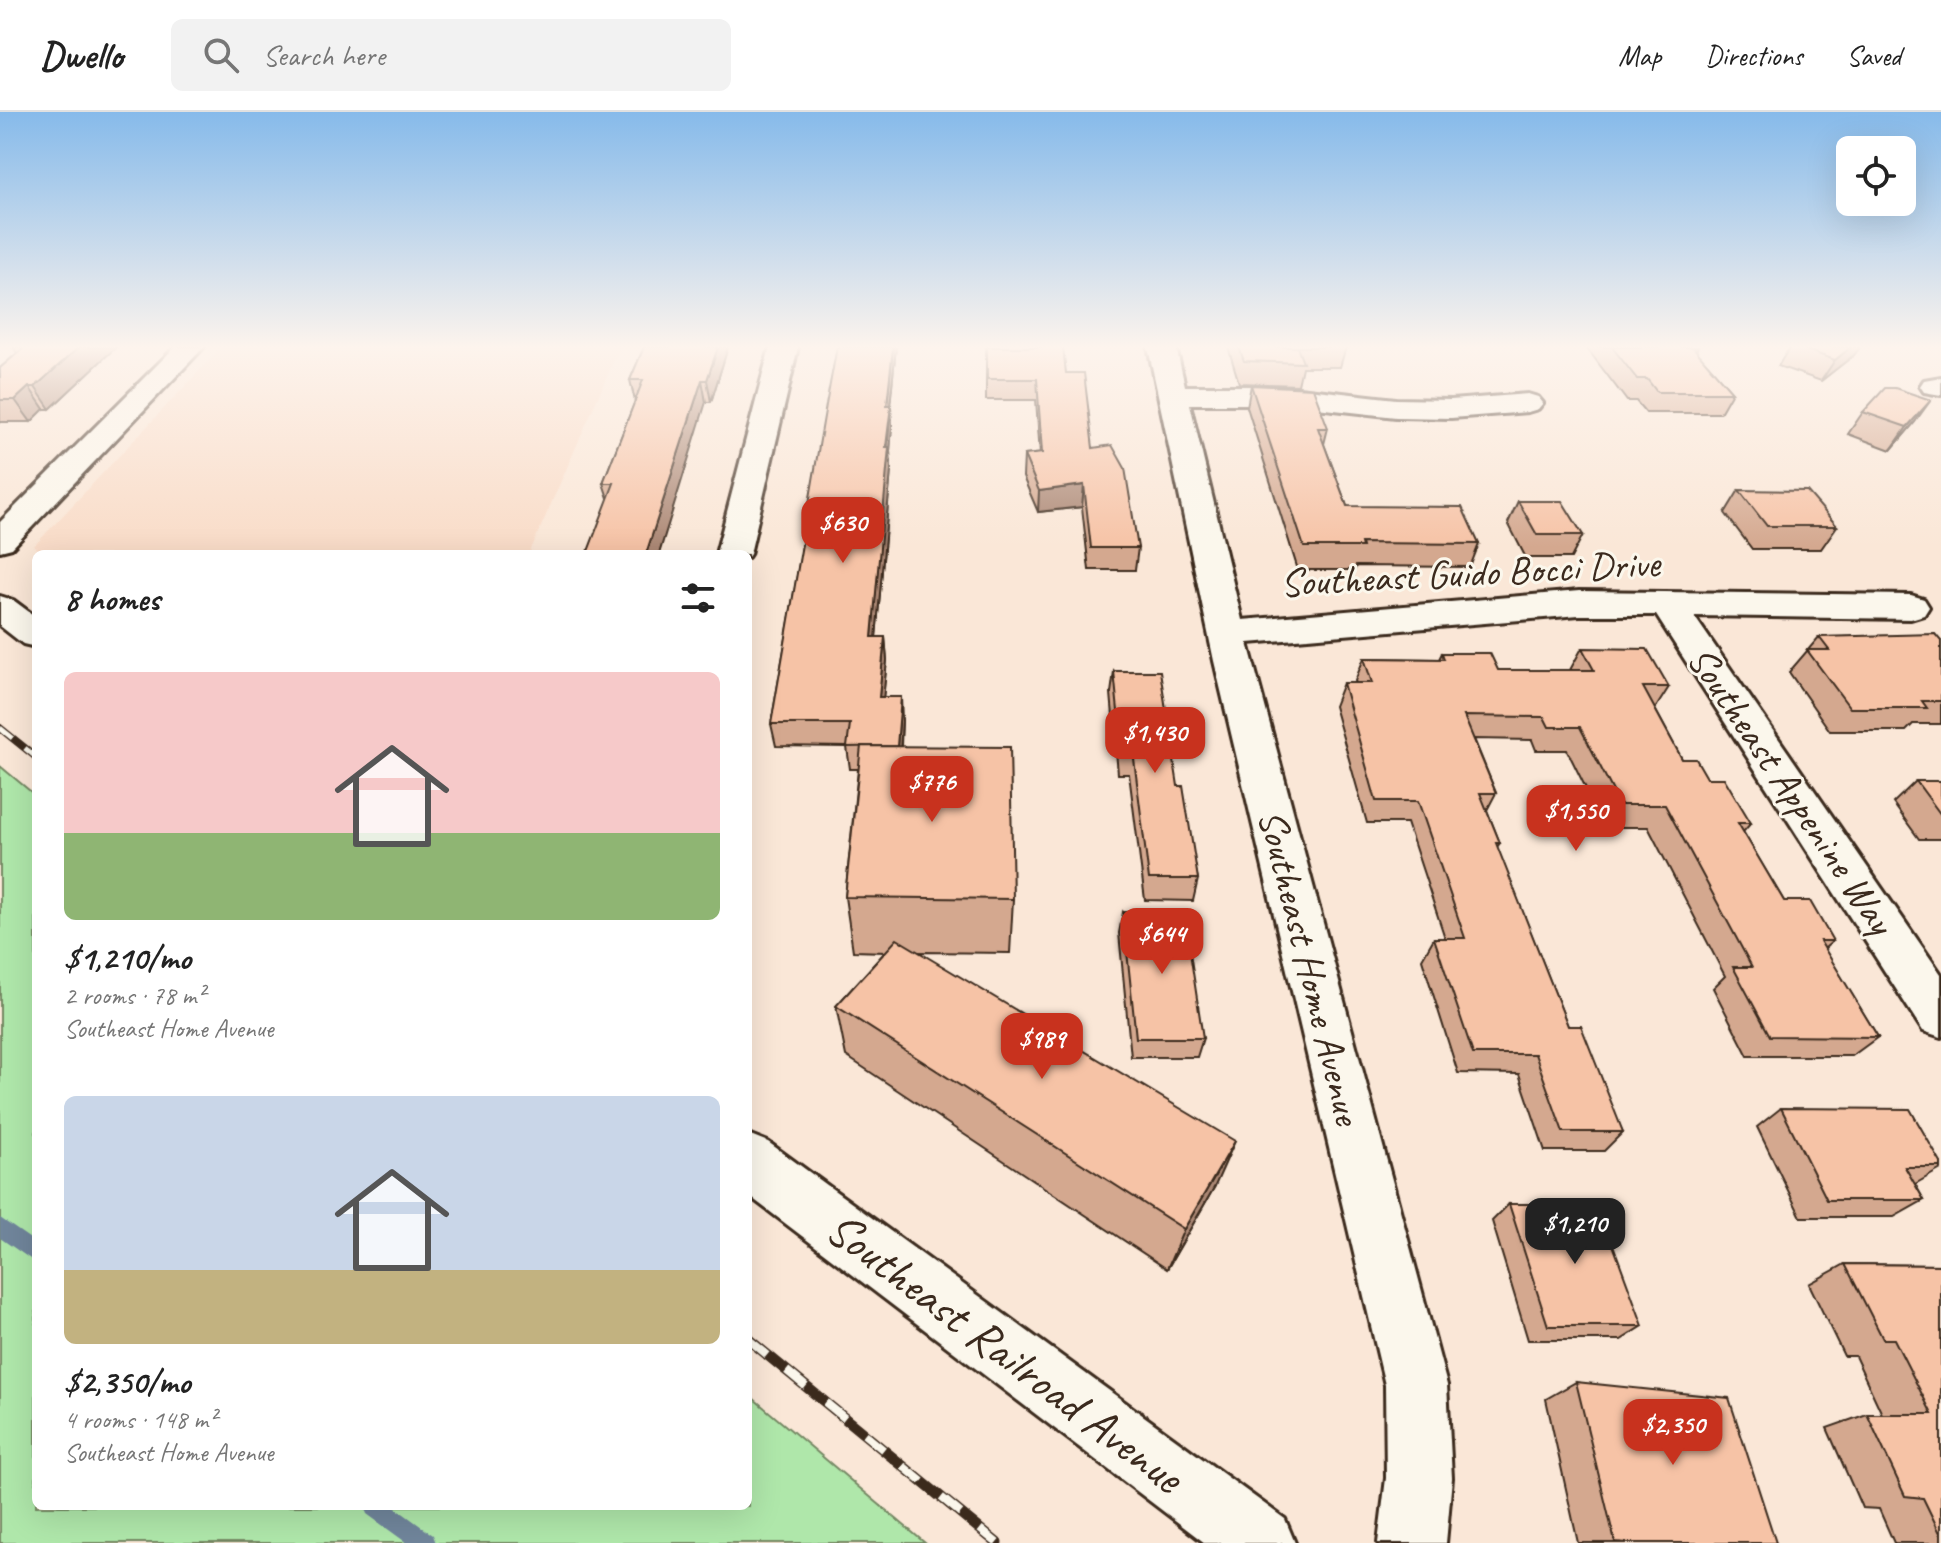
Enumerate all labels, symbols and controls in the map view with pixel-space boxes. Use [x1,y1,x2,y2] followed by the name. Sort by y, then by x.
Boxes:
[171,19,731,91] search box
[40,32,123,79] text: Dwello
[199,33,243,77] icon: search
[263,36,385,74] text: Search here
[1618,38,1661,73] text: Map
[1705,38,1803,73] text: Directions
[1847,38,1901,73] text: Saved
[1836,136,1916,216] map controls
[1836,136,1916,216] button: locate
[796,497,890,565] pin: $630
[819,506,867,539] text: $630
[1279,538,1664,608] street label: Southeast Guido Bocci Drive
[676,576,720,620] icon: filters
[64,577,160,620] text: 8 homes
[1676,637,1907,946] street label: Southeast Appenine Way
[1090,707,1220,775] pin: $1,430
[1123,716,1187,749] text: $1,430
[320,724,464,868] icon: home
[885,756,979,824] pin: $776
[908,765,956,798] text: $776
[1511,785,1641,853] pin: $1,550
[1545,794,1607,827] text: $1,550
[1247,805,1374,1132] street label: Southeast Home Avenue
[1115,908,1209,976] pin: $644
[1138,917,1186,950] text: $644
[64,936,191,979] text: $1,210/mo
[64,979,205,1012] text: 2 rooms · 78 m²
[64,1012,274,1045] text: Southeast Home Avenue
[995,1013,1089,1081] pin: $989
[1019,1022,1065,1055] text: $989
[320,1148,464,1292] icon: home
[815,1198,1198,1508] street label: Southeast Railroad Avenue
[1510,1198,1640,1266] pin: $1,210
[1543,1207,1607,1240] text: $1,210
[64,1360,190,1403] text: $2,350/mo
[1608,1399,1738,1467] pin: $2,350
[64,1403,216,1436] text: 4 rooms · 148 m²
[1641,1408,1705,1441] text: $2,350
[64,1436,274,1469] text: Southeast Home Avenue

